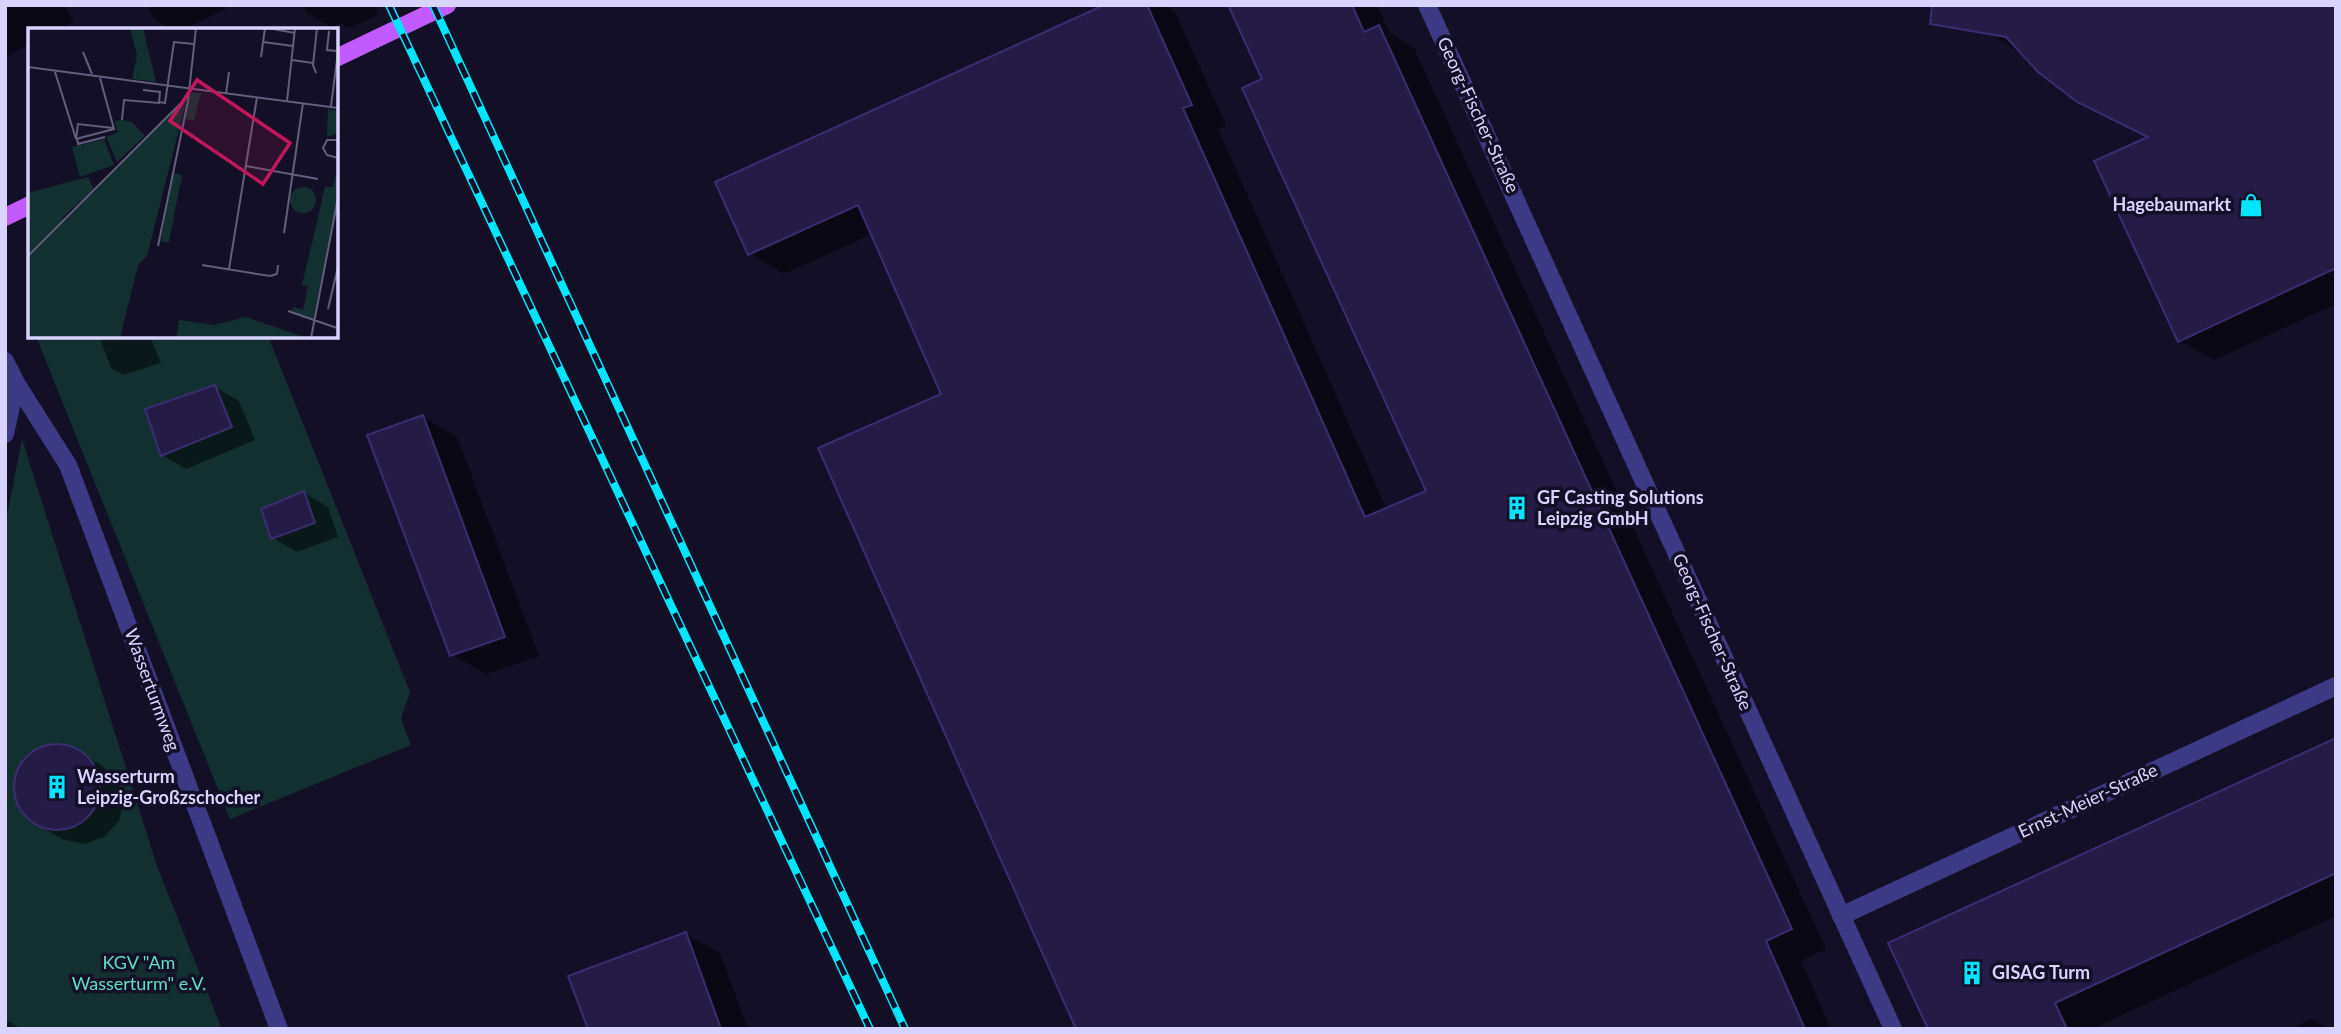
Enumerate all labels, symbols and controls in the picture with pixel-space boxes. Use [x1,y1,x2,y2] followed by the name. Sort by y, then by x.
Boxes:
[28,28,338,338] inset map
[1433,33,1525,196] street label: Georg-Fischer-Straße
[2237,191,2265,219] shop icon: Hagebaumarkt
[2113,193,2231,215] place label: Hagebaumarkt
[1537,486,1704,529] place label: GF Casting Solutions Leipzig GmbH
[1503,494,1531,522] building icon: GF Casting Solutions Leipzig GmbH
[1668,550,1757,714] street label: Georg-Fischer-Straße
[121,625,185,754] street label: Wasserturmweg
[2014,758,2161,842] street label: Ernst-Meier-Straße
[77,765,261,808] place label: Wasserturm Leipzig-Großzschocher
[43,773,71,801] building icon: Wasserturm Leipzig-Großzschocher
[72,951,206,994] park label: KGV "Am Wasserturm" e.V.
[1958,959,1986,987] building icon: GISAG Turm
[1992,961,2090,983] place label: GISAG Turm

